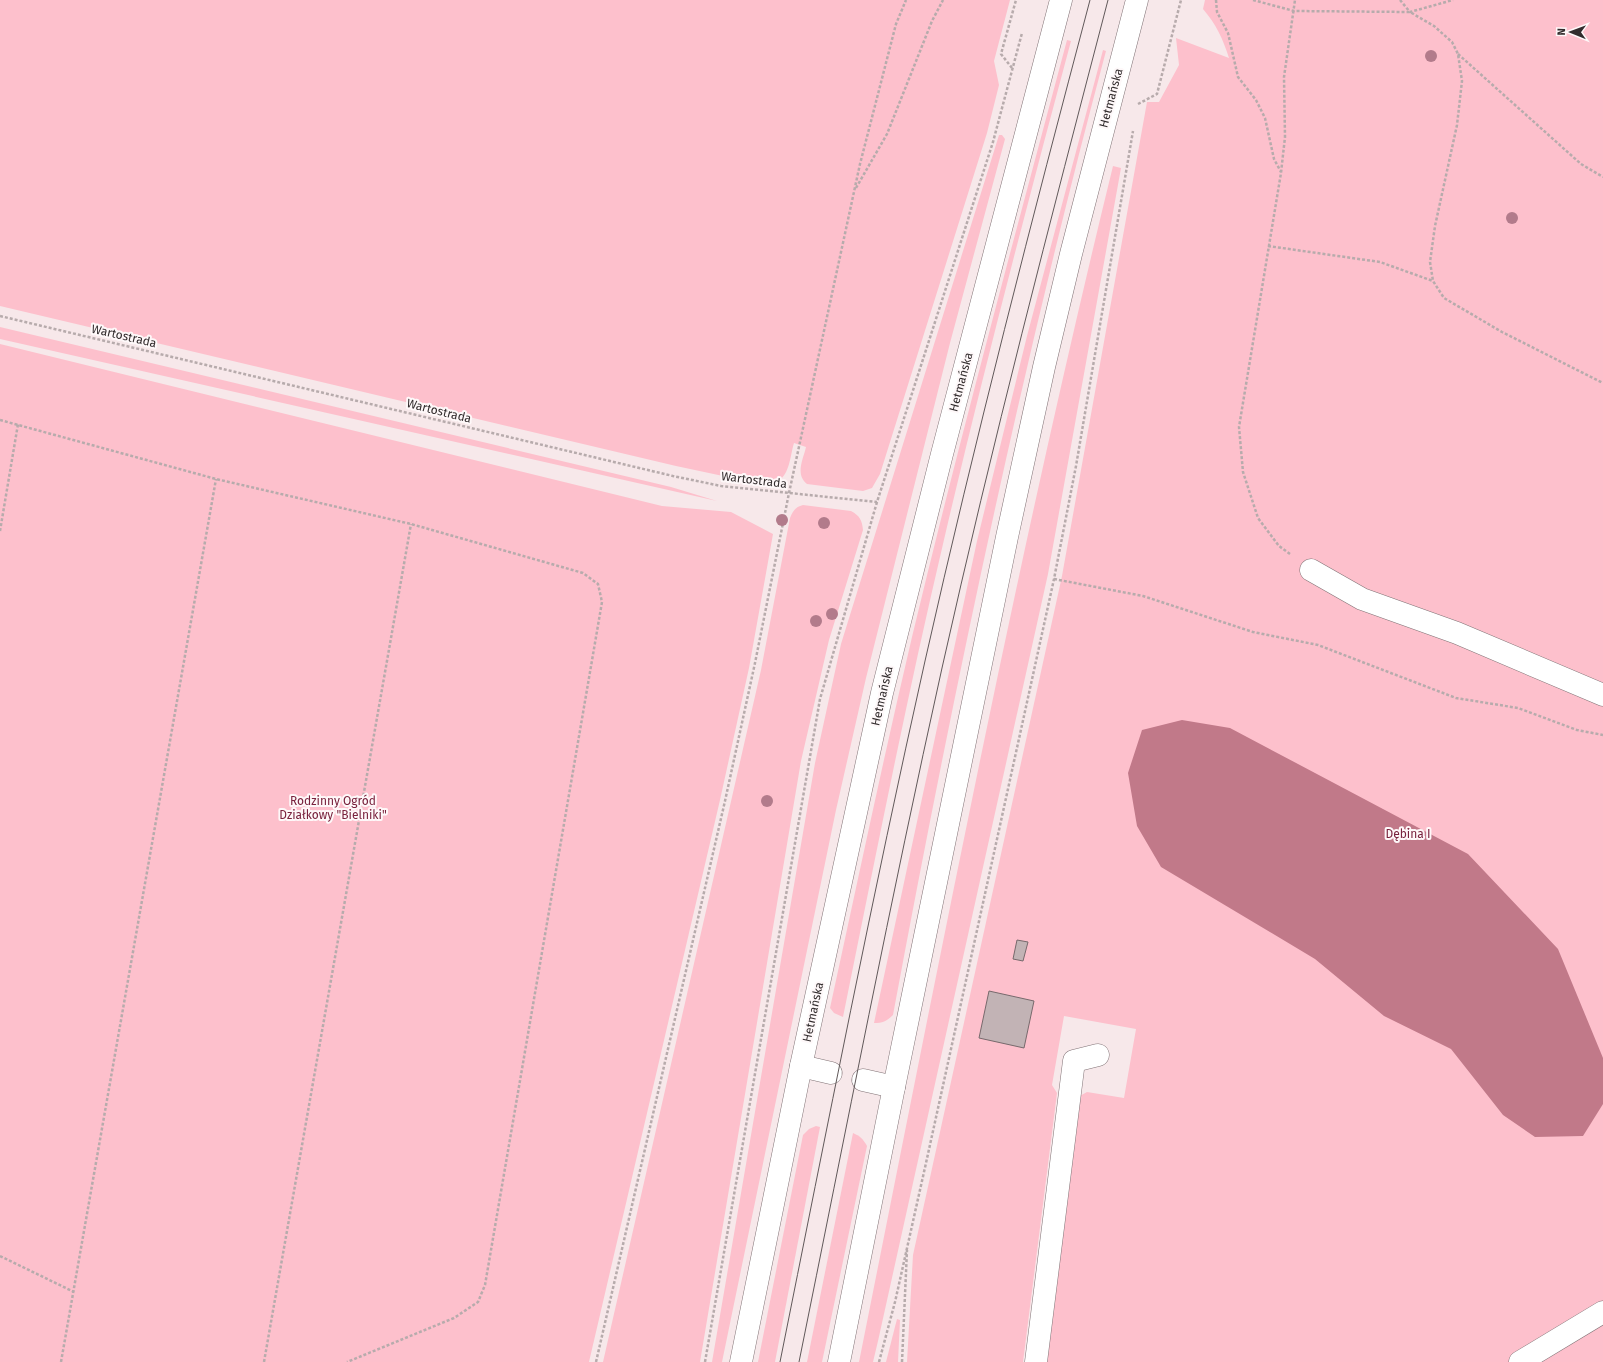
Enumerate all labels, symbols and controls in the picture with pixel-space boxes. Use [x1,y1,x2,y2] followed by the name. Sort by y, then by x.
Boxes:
[1551,12,1591,52] north arrow
[1555,28,1568,36] text: N
[1096,67,1126,129] street label: Hetmańska
[90,322,158,350] street label: Wartostrada
[946,351,976,413] street label: Hetmańska
[405,396,473,426] street label: Wartostrada
[720,469,788,491] street label: Wartostrada
[868,665,896,727] street label: Hetmańska
[279,794,387,822] park label: Rodzinny Ogród Działkowy "Bielniki"
[1385,827,1431,841] park label: Dębina I
[800,981,826,1043] street label: Hetmańska

